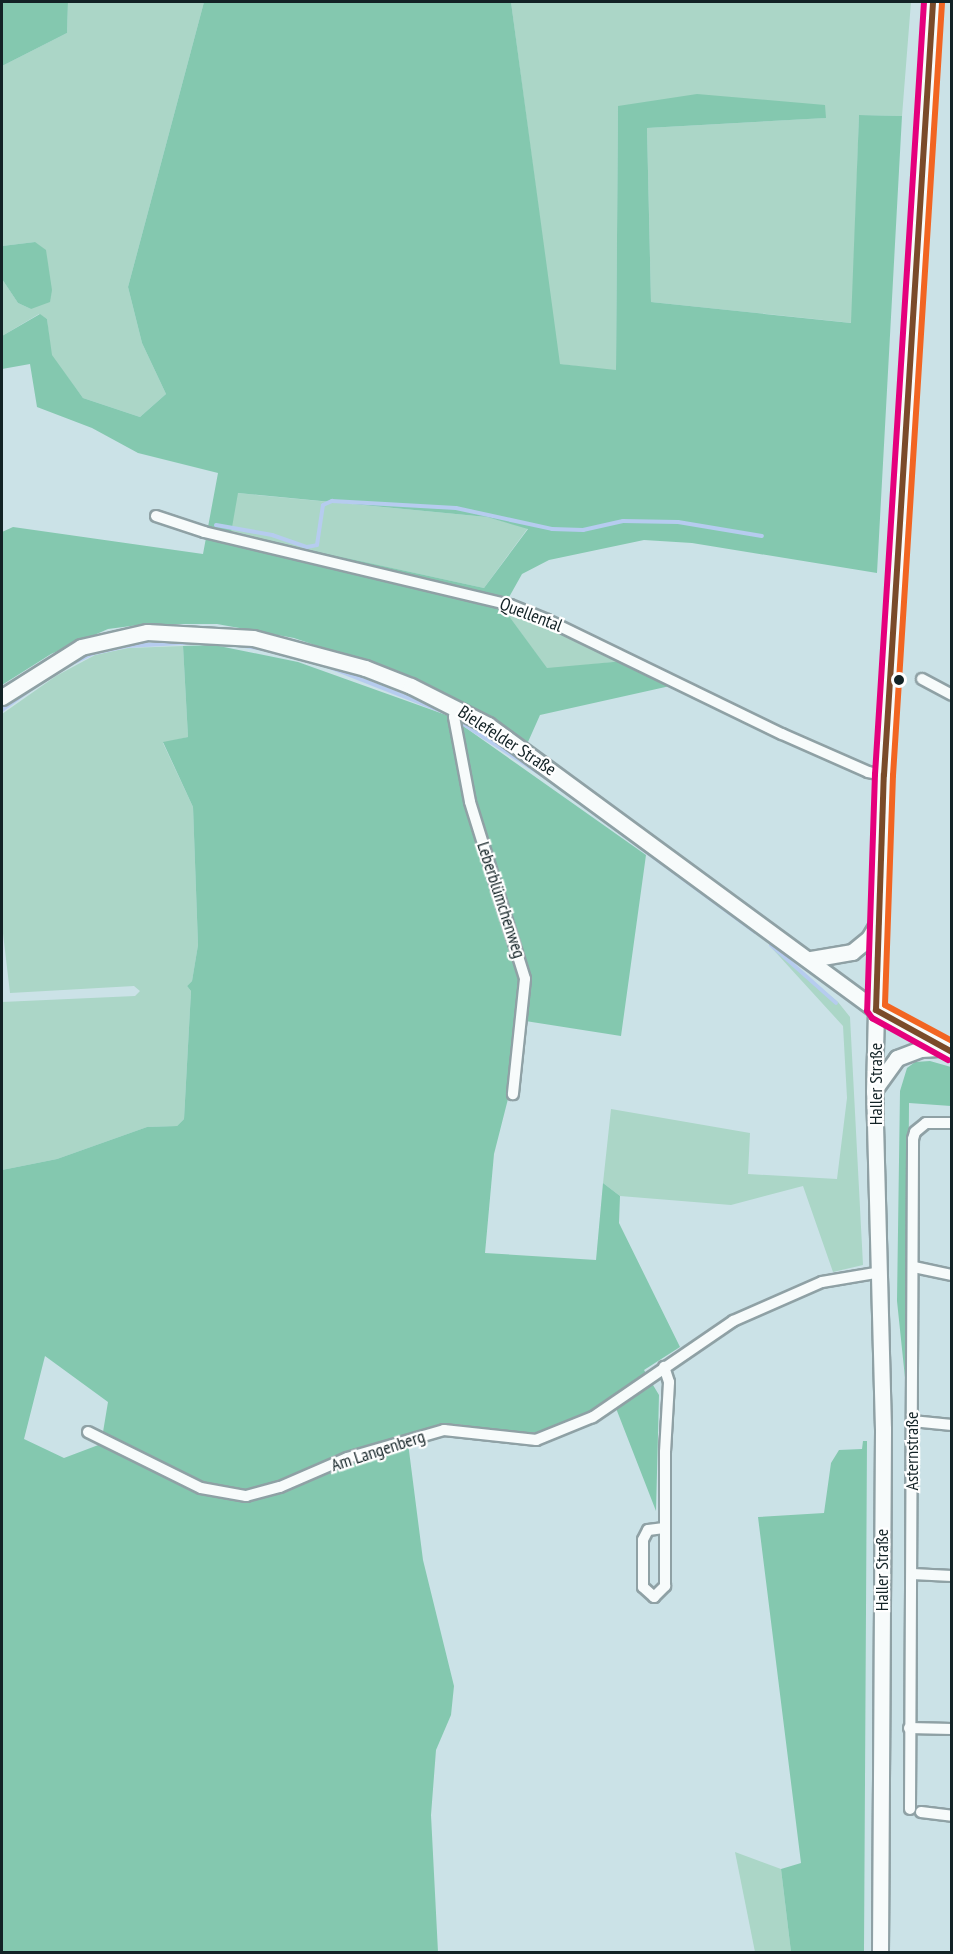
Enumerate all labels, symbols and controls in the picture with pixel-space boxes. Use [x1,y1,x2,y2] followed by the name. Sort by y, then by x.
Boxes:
[497,593,565,637] street label: Quellental
[893,674,905,686] unlabelled marker
[454,701,560,781] street label: Bielefelder Straße
[472,839,530,961] street label: Leberblümchenweg
[865,1043,887,1125] street label: Haller Straße
[901,1411,923,1491] street label: Asternstraße
[328,1426,428,1476] street label: Am Langenberg
[871,1529,893,1611] street label: Haller Straße

